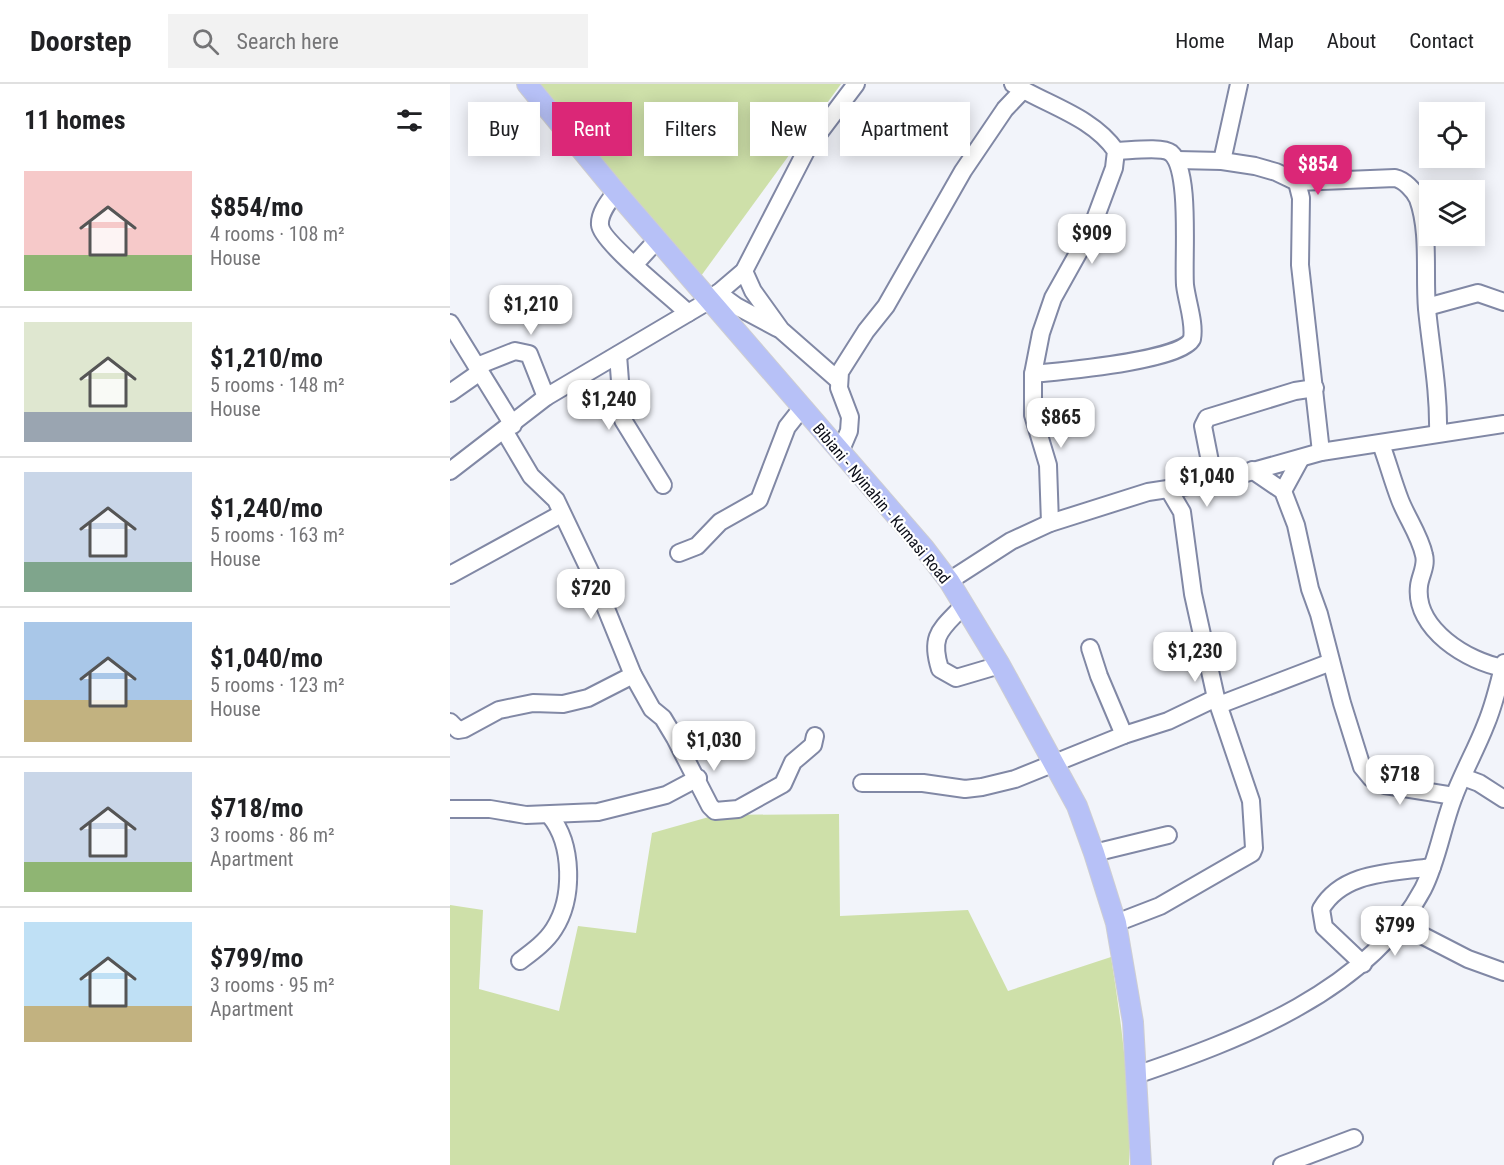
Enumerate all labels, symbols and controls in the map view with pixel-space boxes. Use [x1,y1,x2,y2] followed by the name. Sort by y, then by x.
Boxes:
[168,14,588,68] search box
[30,25,132,58] text: Doorstep
[189,25,222,58] icon: search
[237,29,339,54] text: Search here
[1175,29,1225,53] text: Home
[1258,29,1294,53] text: Map
[1327,29,1376,53] text: About
[1409,29,1474,53] text: Contact
[468,102,540,156] chip: Buy
[552,102,632,156] chip: Rent
[644,102,738,156] chip: Filters
[750,102,828,156] chip: New
[840,102,970,156] chip: Apartment
[1419,102,1485,246] map controls
[1419,102,1485,168] button: locate
[393,104,426,137] icon: filters
[24,105,126,135] text: 11 homes
[1282,145,1354,196] pin: $854
[1298,152,1338,176] text: $854
[1419,180,1485,246] button: layers
[210,192,303,222] text: $854/mo
[72,195,144,267] icon: home
[1056,214,1128,265] pin: $909
[1072,221,1112,245] text: $909
[210,222,345,246] text: 4 rooms · 108 m²
[210,246,261,270] text: House
[482,285,580,336] pin: $1,210
[503,292,559,316] text: $1,210
[210,343,323,373] text: $1,210/mo
[72,346,144,418] icon: home
[210,373,345,397] text: 5 rooms · 148 m²
[560,380,658,431] pin: $1,240
[581,387,637,411] text: $1,240
[210,397,261,421] text: House
[1025,398,1097,449] pin: $865
[1041,405,1081,429] text: $865
[809,419,954,587] street label: Bibiani - Nyinahin - Kumasi Road
[1158,457,1256,508] pin: $1,040
[1179,464,1235,488] text: $1,040
[210,493,323,523] text: $1,240/mo
[72,496,144,568] icon: home
[210,523,345,547] text: 5 rooms · 163 m²
[210,547,261,571] text: House
[555,569,627,620] pin: $720
[571,576,611,600] text: $720
[1146,632,1244,683] pin: $1,230
[1167,639,1223,663] text: $1,230
[210,643,323,673] text: $1,040/mo
[72,646,144,718] icon: home
[210,673,345,697] text: 5 rooms · 123 m²
[210,697,261,721] text: House
[665,721,763,772] pin: $1,030
[686,728,742,752] text: $1,030
[1364,755,1436,806] pin: $718
[1380,762,1420,786] text: $718
[210,793,303,823] text: $718/mo
[72,796,144,868] icon: home
[210,823,335,847] text: 3 rooms · 86 m²
[210,847,294,871] text: Apartment
[1359,906,1431,957] pin: $799
[1375,913,1415,937] text: $799
[210,943,303,973] text: $799/mo
[72,946,144,1018] icon: home
[210,973,335,997] text: 3 rooms · 95 m²
[210,997,294,1021] text: Apartment

